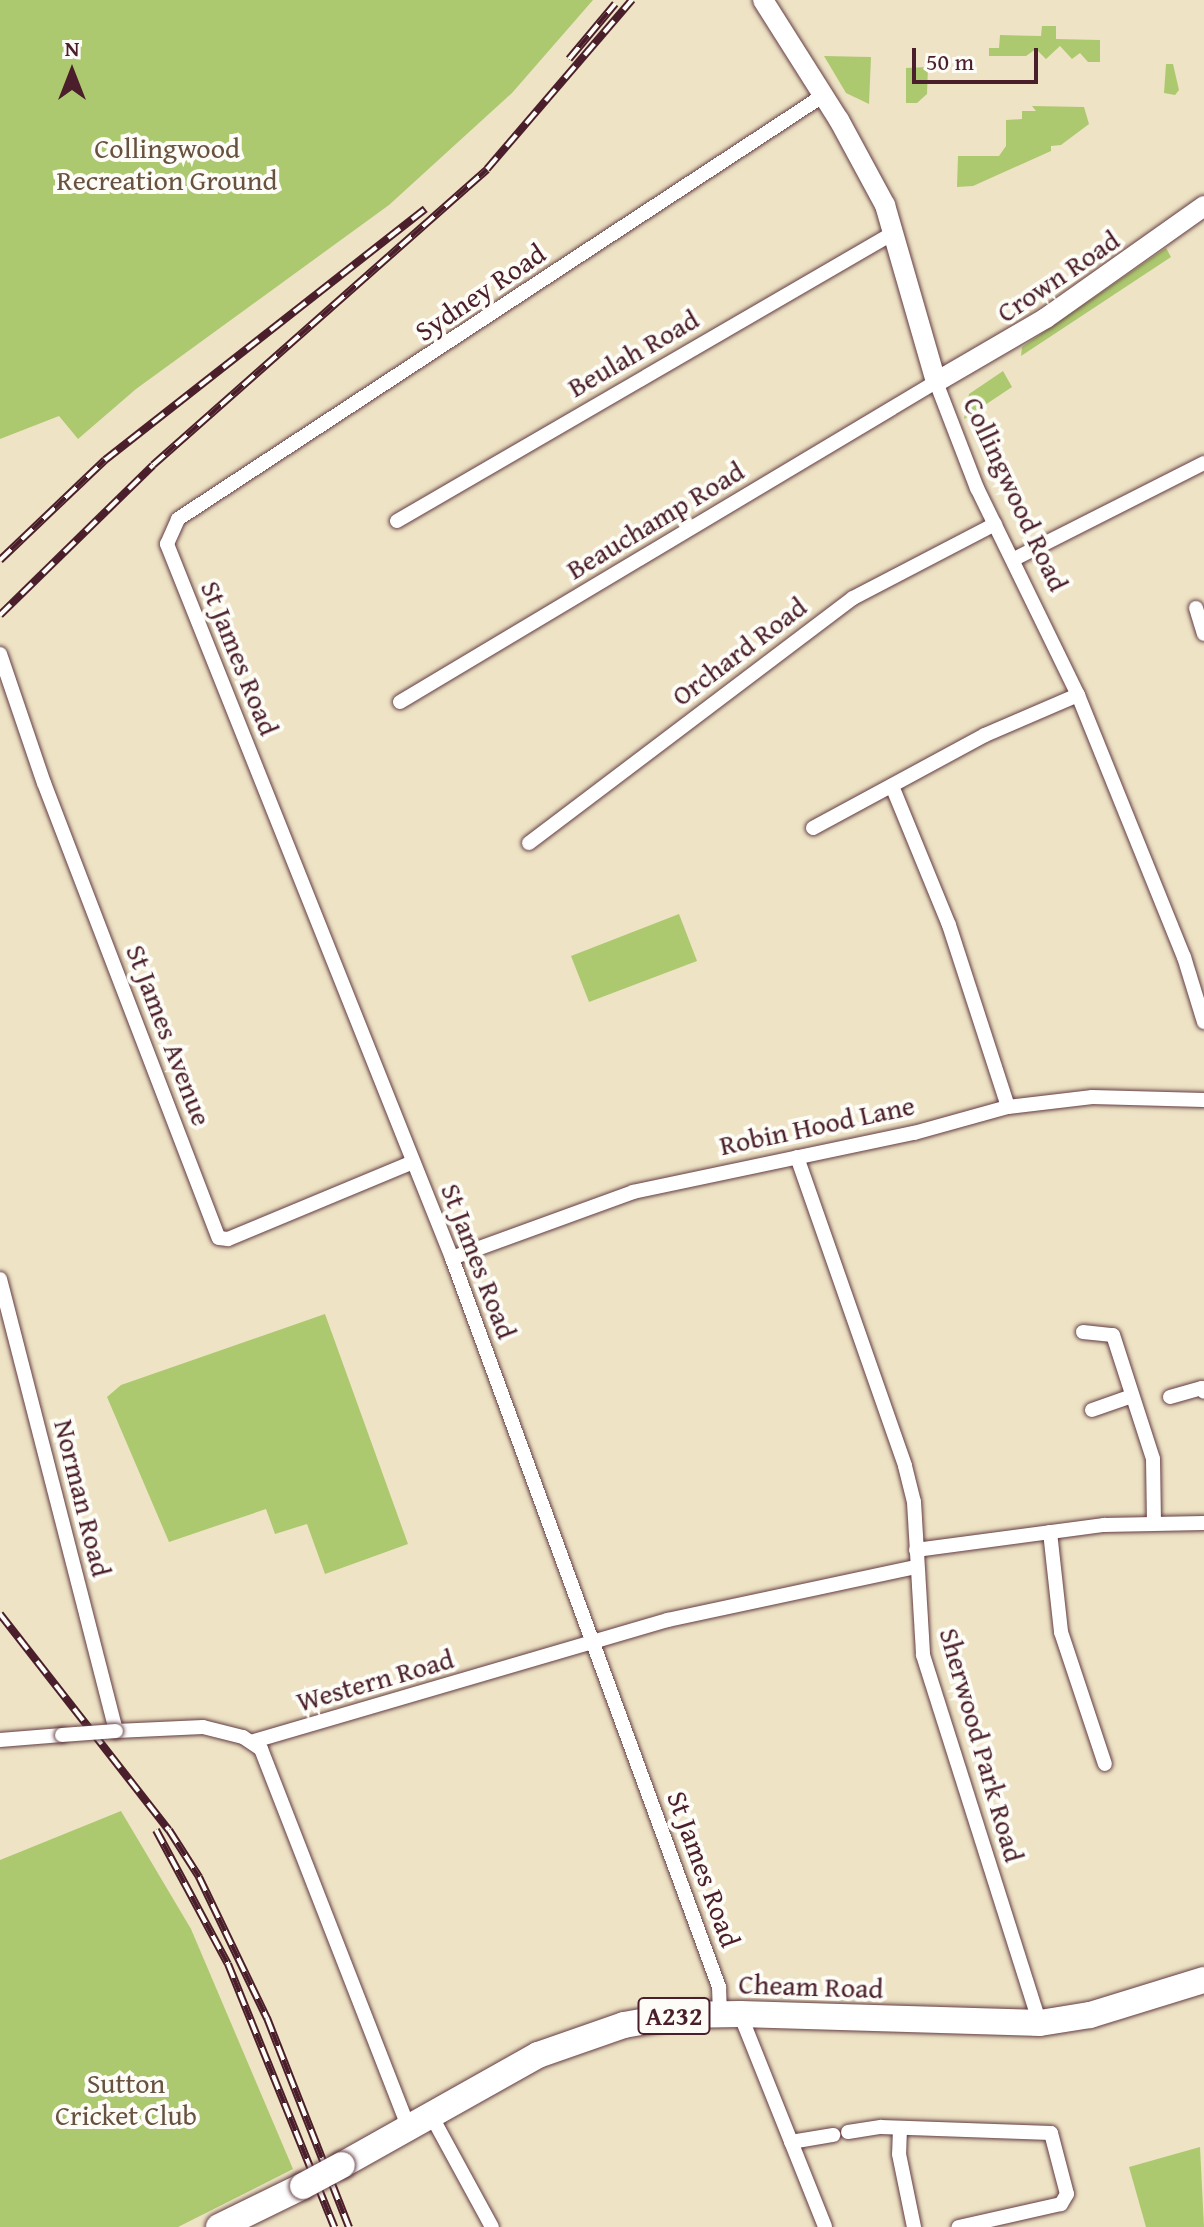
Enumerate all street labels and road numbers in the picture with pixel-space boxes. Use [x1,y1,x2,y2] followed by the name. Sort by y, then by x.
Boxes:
[990,223,1126,329] street label: Crown Road
[408,236,552,348] street label: Sydney Road
[561,302,705,404] street label: Beulah Road
[956,392,1076,596] street label: Collingwood Road
[560,454,750,586] street label: Beauchamp Road
[194,576,286,740] street label: St James Road
[665,589,813,713] street label: Orchard Road
[119,940,219,1130] street label: St James Avenue
[716,1088,918,1162] street label: Robin Hood Lane
[434,1179,524,1343] street label: St James Road
[47,1416,119,1580] street label: Norman Road
[932,1624,1032,1866] street label: Sherwood Park Road
[293,1642,457,1718] street label: Western Road
[660,1786,748,1952] street label: St James Road
[738,1967,884,2005] street label: Cheam Road
[636,1994,712,2038] road number: A232

